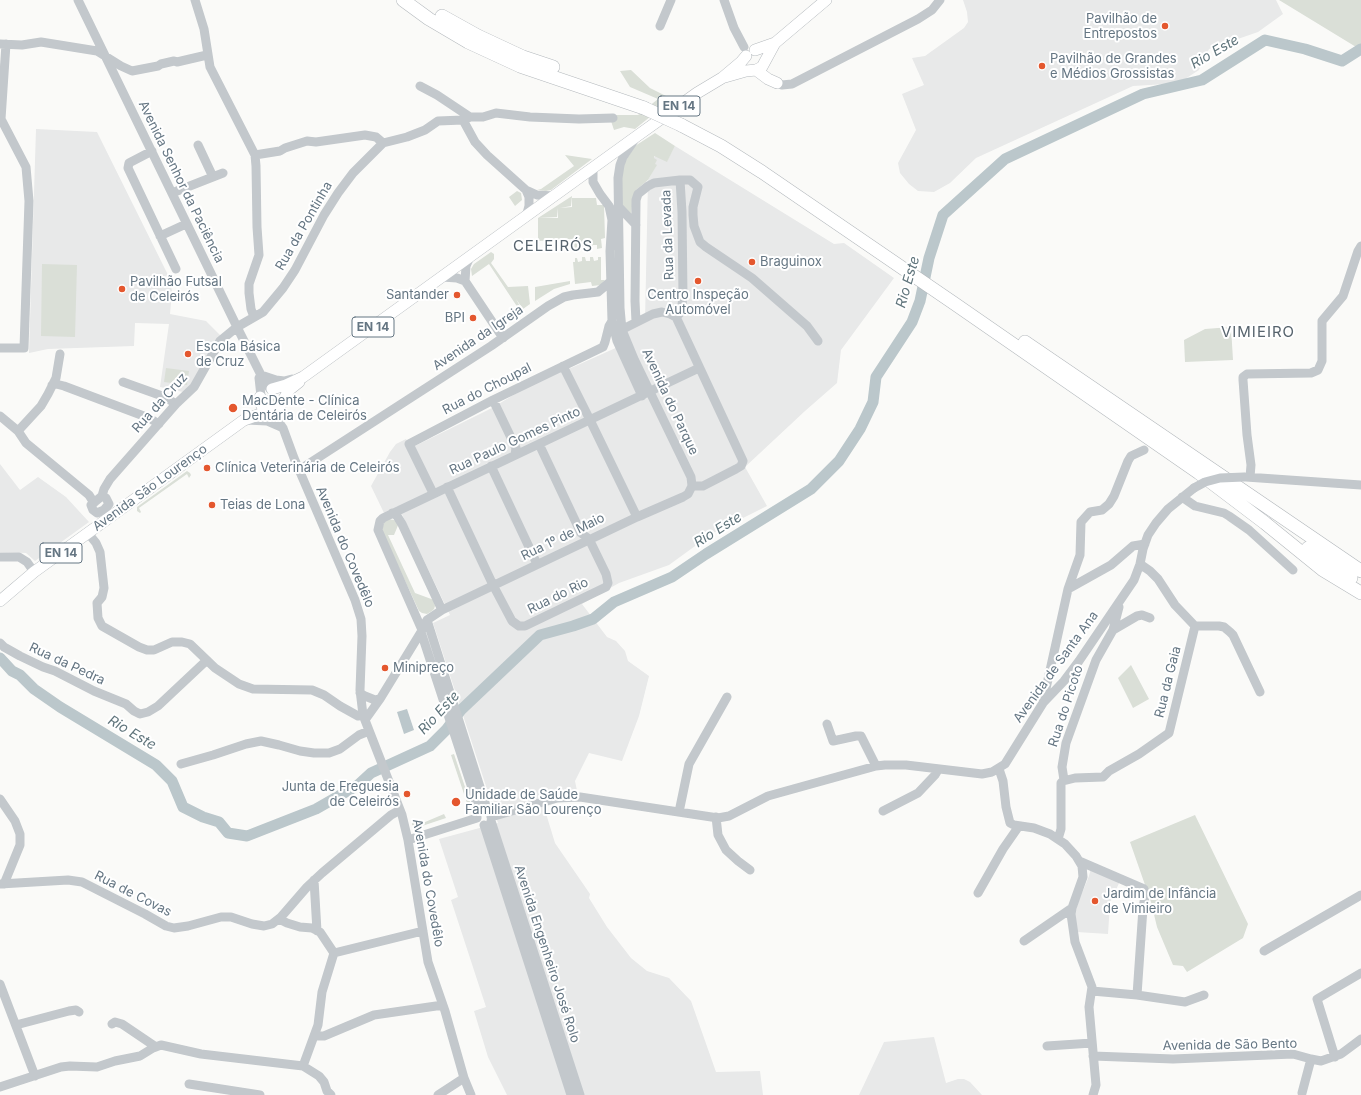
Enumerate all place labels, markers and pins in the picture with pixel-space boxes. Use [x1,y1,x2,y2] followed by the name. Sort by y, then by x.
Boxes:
[1084,11,1157,42] place label: Pavilhão de Entrepostos
[1160,21,1170,31] marker: Pavilhão de Entrepostos
[1050,51,1177,82] place label: Pavilhão de Grandes e Médios Grossistas
[1037,61,1047,71] marker: Pavilhão de Grandes e Médios Grossistas
[760,254,822,270] place label: Braguinox
[747,257,757,267] marker: Braguinox
[130,274,222,305] place label: Pavilhão Futsal de Celeirós
[693,276,703,286] marker: Centro Inspeção Automóvel
[117,284,127,294] marker: Pavilhão Futsal de Celeirós
[386,287,449,303] place label: Santander
[647,287,749,318] place label: Centro Inspeção Automóvel
[452,290,462,300] marker: Santander
[445,310,465,326] place label: BPI
[468,313,478,323] marker: BPI
[196,339,281,370] place label: Escola Básica de Cruz
[183,349,193,359] marker: Escola Básica de Cruz
[242,393,367,424] place label: MacDente - Clínica Dentária de Celeirós
[227,402,239,414] marker: MacDente - Clínica Dentária de Celeirós
[215,460,400,476] place label: Clínica Veterinária de Celeirós
[202,463,212,473] marker: Clínica Veterinária de Celeirós
[220,497,305,513] place label: Teias de Lona
[207,500,217,510] marker: Teias de Lona
[393,660,454,676] place label: Minipreço
[380,663,390,673] marker: Minipreço
[282,779,399,810] place label: Junta de Freguesia de Celeirós
[465,787,601,818] place label: Unidade de Saúde Familiar São Lourenço
[402,789,412,799] marker: Junta de Freguesia de Celeirós
[450,796,462,808] marker: Unidade de Saúde Familiar São Lourenço
[1103,886,1216,917] place label: Jardim de Infância de Vimieiro
[1090,896,1100,906] marker: Jardim de Infância de Vimieiro

